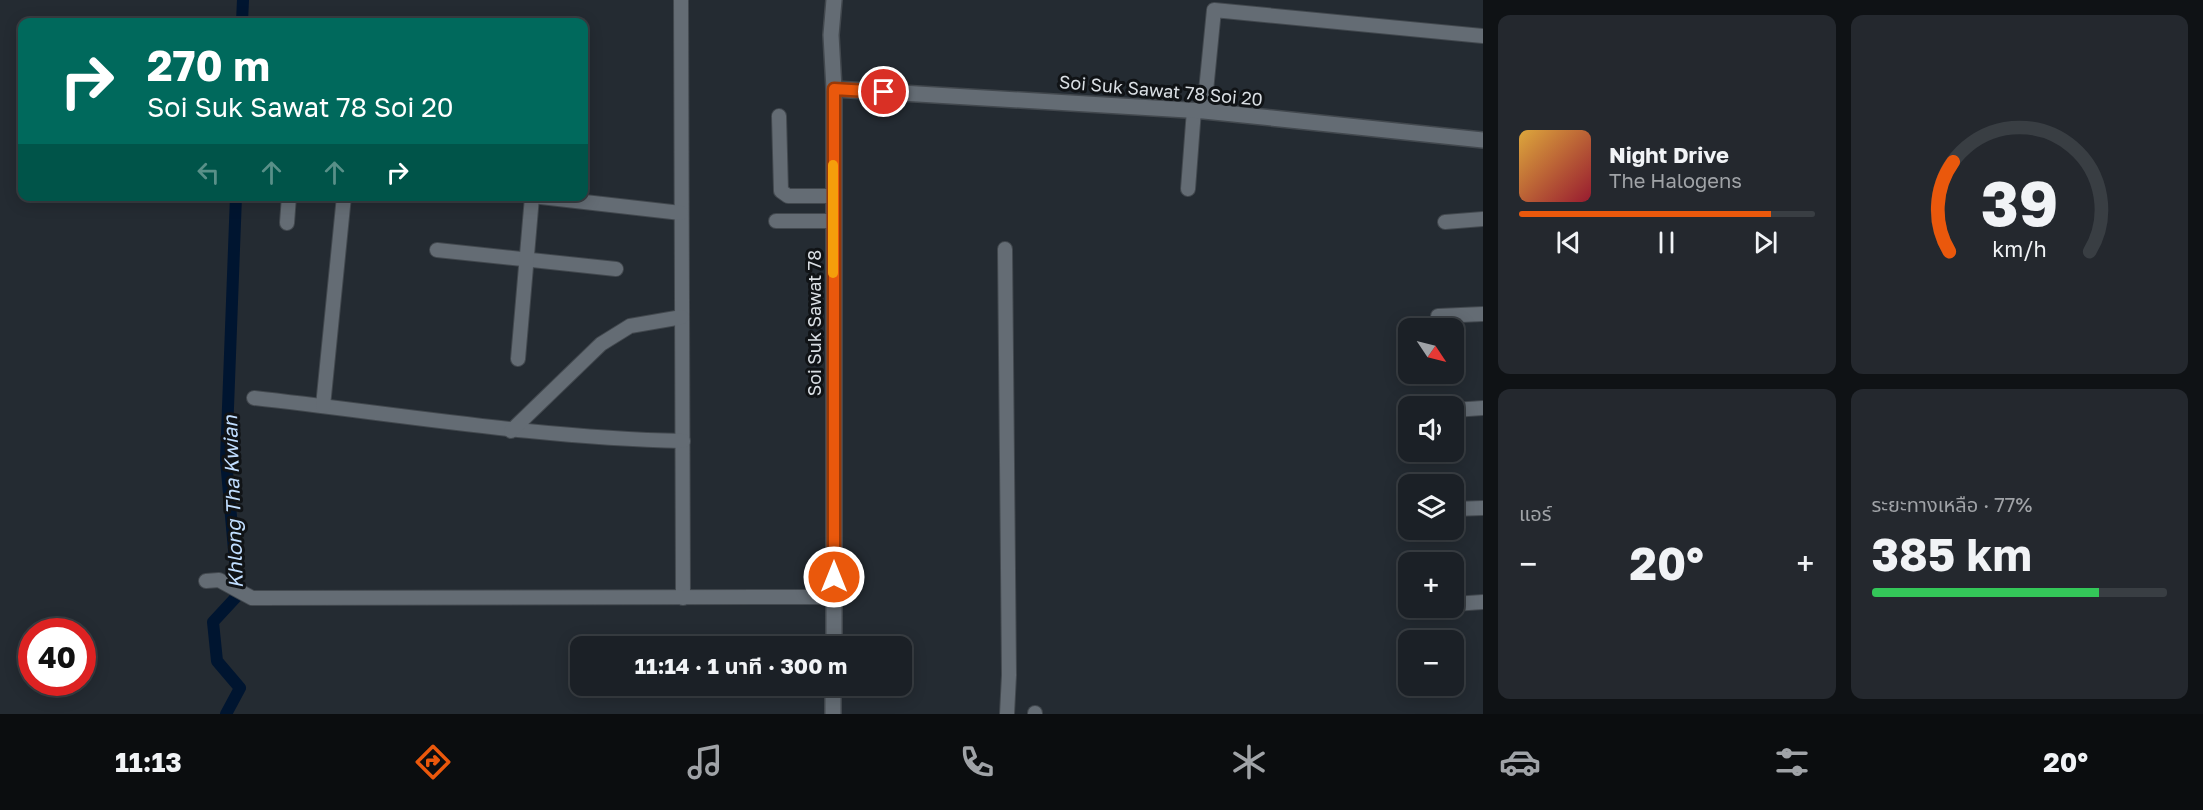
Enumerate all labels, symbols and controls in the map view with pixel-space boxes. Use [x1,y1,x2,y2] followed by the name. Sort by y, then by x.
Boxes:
[147,40,270,90] text: 270 m
[48,42,126,120] icon: right
[858,66,909,117] pin
[1058,70,1264,110] street label: Soi Suk Sawat 78 Soi 20
[867,75,900,108] icon: arrive
[147,91,454,123] text: Soi Suk Sawat 78 Soi 20
[1609,141,1729,168] text: Night Drive
[192,156,225,189] icon: left
[255,156,288,189] icon: ahead
[318,156,351,189] icon: ahead
[381,156,414,189] icon: right
[1980,165,2058,240] text: 39
[1609,168,1742,192] text: The Halogens
[1552,226,1585,259] icon: previous
[1650,226,1683,259] icon: pause
[1749,226,1782,259] icon: next
[1992,236,2047,262] text: km/h
[803,250,825,396] street label: Soi Suk Sawat 78
[1398,318,1464,384] north arrow
[1398,318,1464,696] map controls
[1398,396,1464,462] button: sound
[217,414,248,589] water label: Khlong Tha Kwian
[1398,474,1464,540] button: layers
[1872,492,2032,516] text: ระยะทางเหลือ · 77%
[1519,501,1551,525] text: แอร์
[1872,527,2032,581] text: 385 km
[1630,536,1704,590] text: 20°
[1519,544,1537,583] text: −
[1796,544,1814,583] text: +
[802,545,866,609] position arrow
[1398,552,1464,618] button: +
[18,618,96,696] speed limit sign: 40
[1398,630,1464,696] button: −
[635,652,847,679] text: 11:14 · 1 นาที · 300 m
[412,741,454,783] icon: directions
[684,741,726,783] icon: music
[956,741,998,783] icon: phone
[1228,741,1270,783] icon: climate
[1499,741,1541,783] icon: car
[1771,741,1813,783] icon: filters
[115,746,182,778] text: 11:13
[2043,746,2088,778] text: 20°

